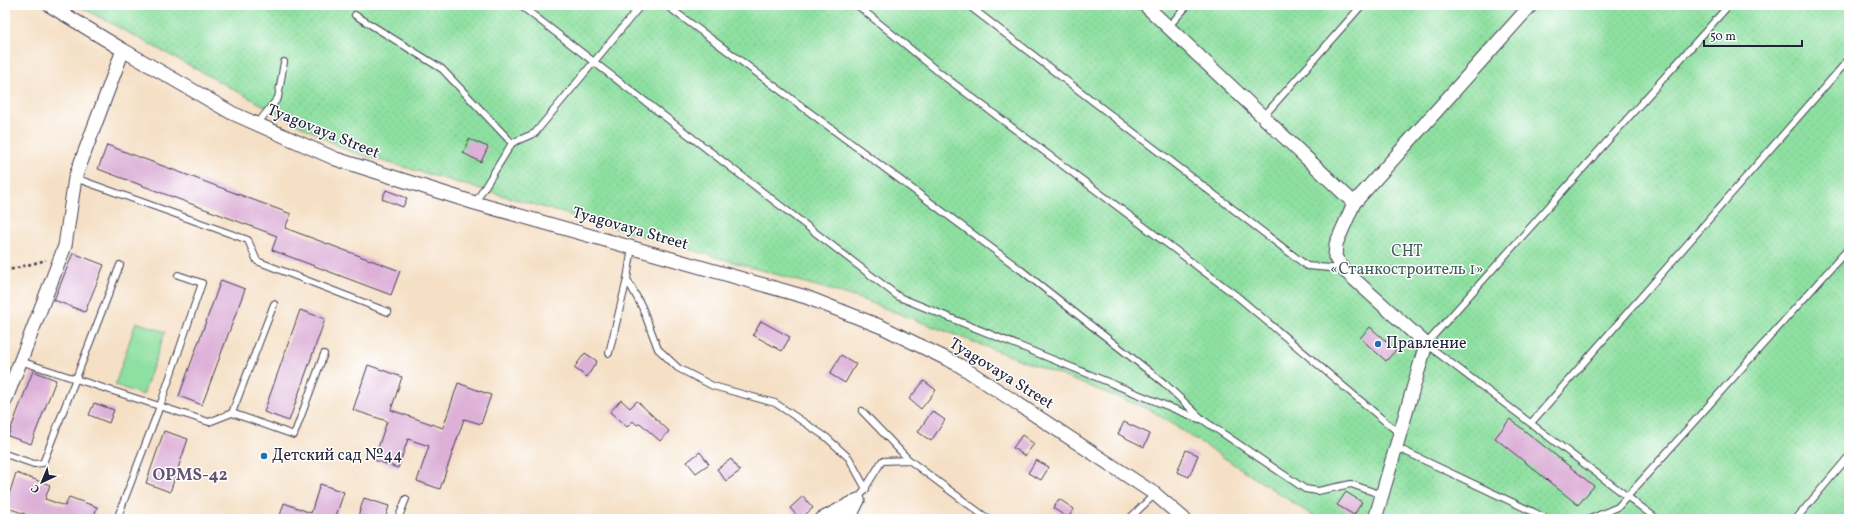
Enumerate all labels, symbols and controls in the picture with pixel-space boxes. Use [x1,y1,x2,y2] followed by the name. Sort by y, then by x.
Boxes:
[1704,22,1802,48] scale bar
[1710,29,1736,45] text: 50 m
[264,99,383,165] street label: Tyagovaya Street
[570,202,691,256] street label: Tyagovaya Street
[1330,241,1484,281] park label: СНТ «Станкостроитель 1»
[945,333,1058,415] street label: Tyagovaya Street
[1386,333,1467,355] place label: Правление
[1373,339,1383,349] marker: Правление
[272,445,403,467] place label: Детский сад №44
[259,451,269,461] marker: Детский сад №44
[22,462,62,502] north arrow
[152,464,228,487] district label: OPMS-42
[28,480,44,496] text: С

